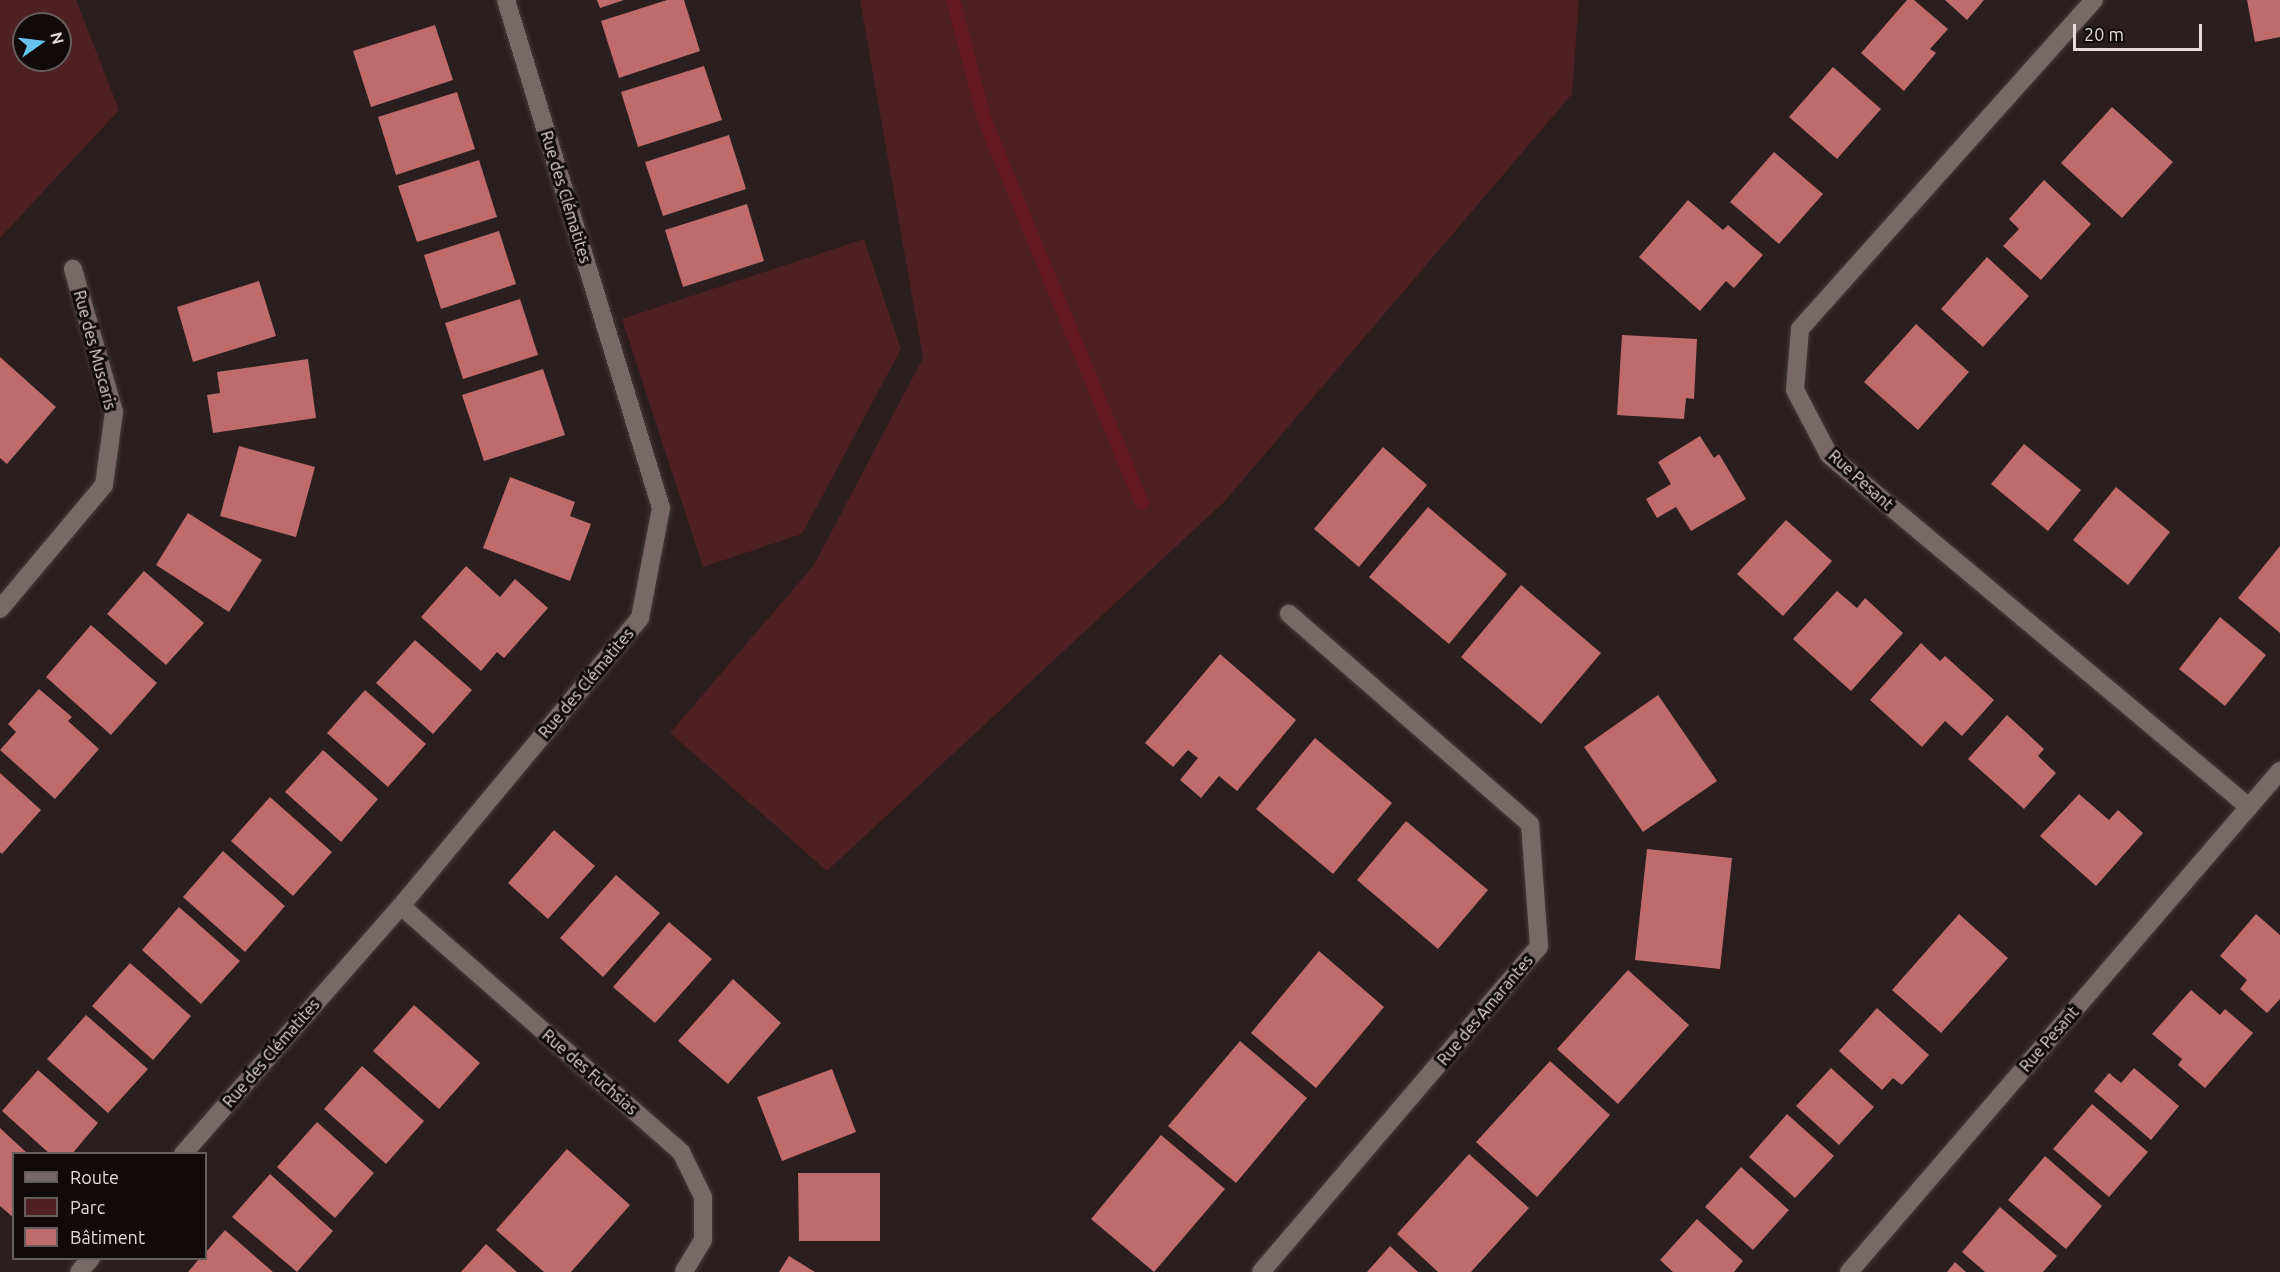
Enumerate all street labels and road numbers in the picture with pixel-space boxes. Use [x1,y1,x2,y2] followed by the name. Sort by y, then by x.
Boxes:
[537,128,595,266] street label: Rue des Clématites
[70,288,120,412] street label: Rue des Muscaris
[1825,446,1897,514] street label: Rue Pesant
[534,624,638,742] street label: Rue des Clématites
[1433,951,1537,1069] street label: Rue des Amarantes
[219,995,323,1111] street label: Rue des Clématites
[2015,1002,2083,1076] street label: Rue Pesant
[538,1025,642,1119] street label: Rue des Fuchsias

